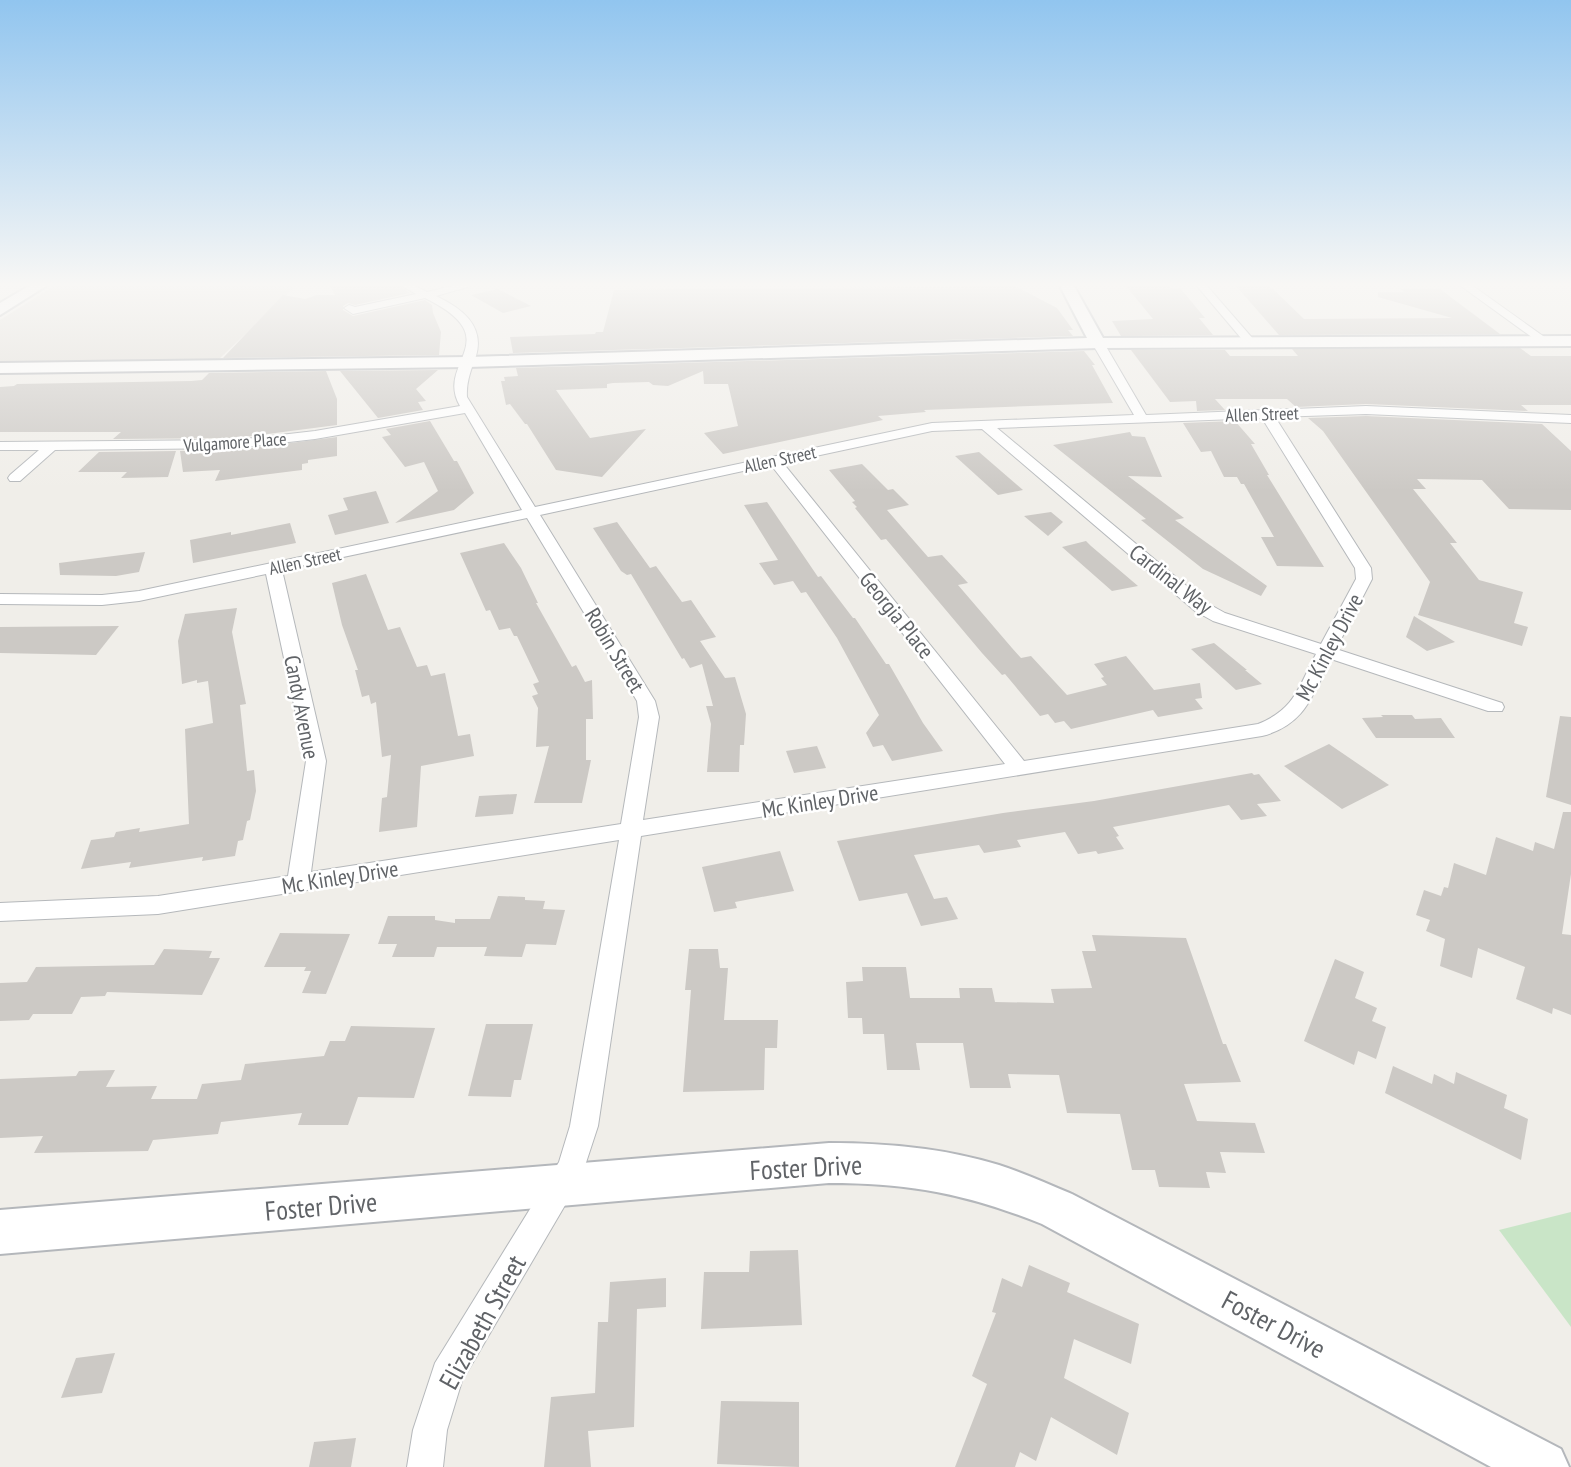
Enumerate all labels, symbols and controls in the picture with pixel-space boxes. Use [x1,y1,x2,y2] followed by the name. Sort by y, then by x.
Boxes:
[1225,401,1299,427] street label: Allen Street
[182,427,287,457] street label: Vulgamore Place
[742,440,818,478] street label: Allen Street
[1124,538,1219,621] street label: Cardinal Way
[267,542,343,580] street label: Allen Street
[854,566,940,664] street label: Georgia Place
[1289,589,1369,705] street label: Mc Kinley Drive
[579,603,651,697] street label: Robin Street
[278,653,326,761] street label: Candy Avenue
[760,778,880,824] street label: Mc Kinley Drive
[280,854,400,900] street label: Mc Kinley Drive
[749,1147,863,1187] street label: Foster Drive
[263,1184,379,1228] street label: Foster Drive
[431,1249,533,1395] street label: Elizabeth Street
[1216,1283,1332,1365] street label: Foster Drive

